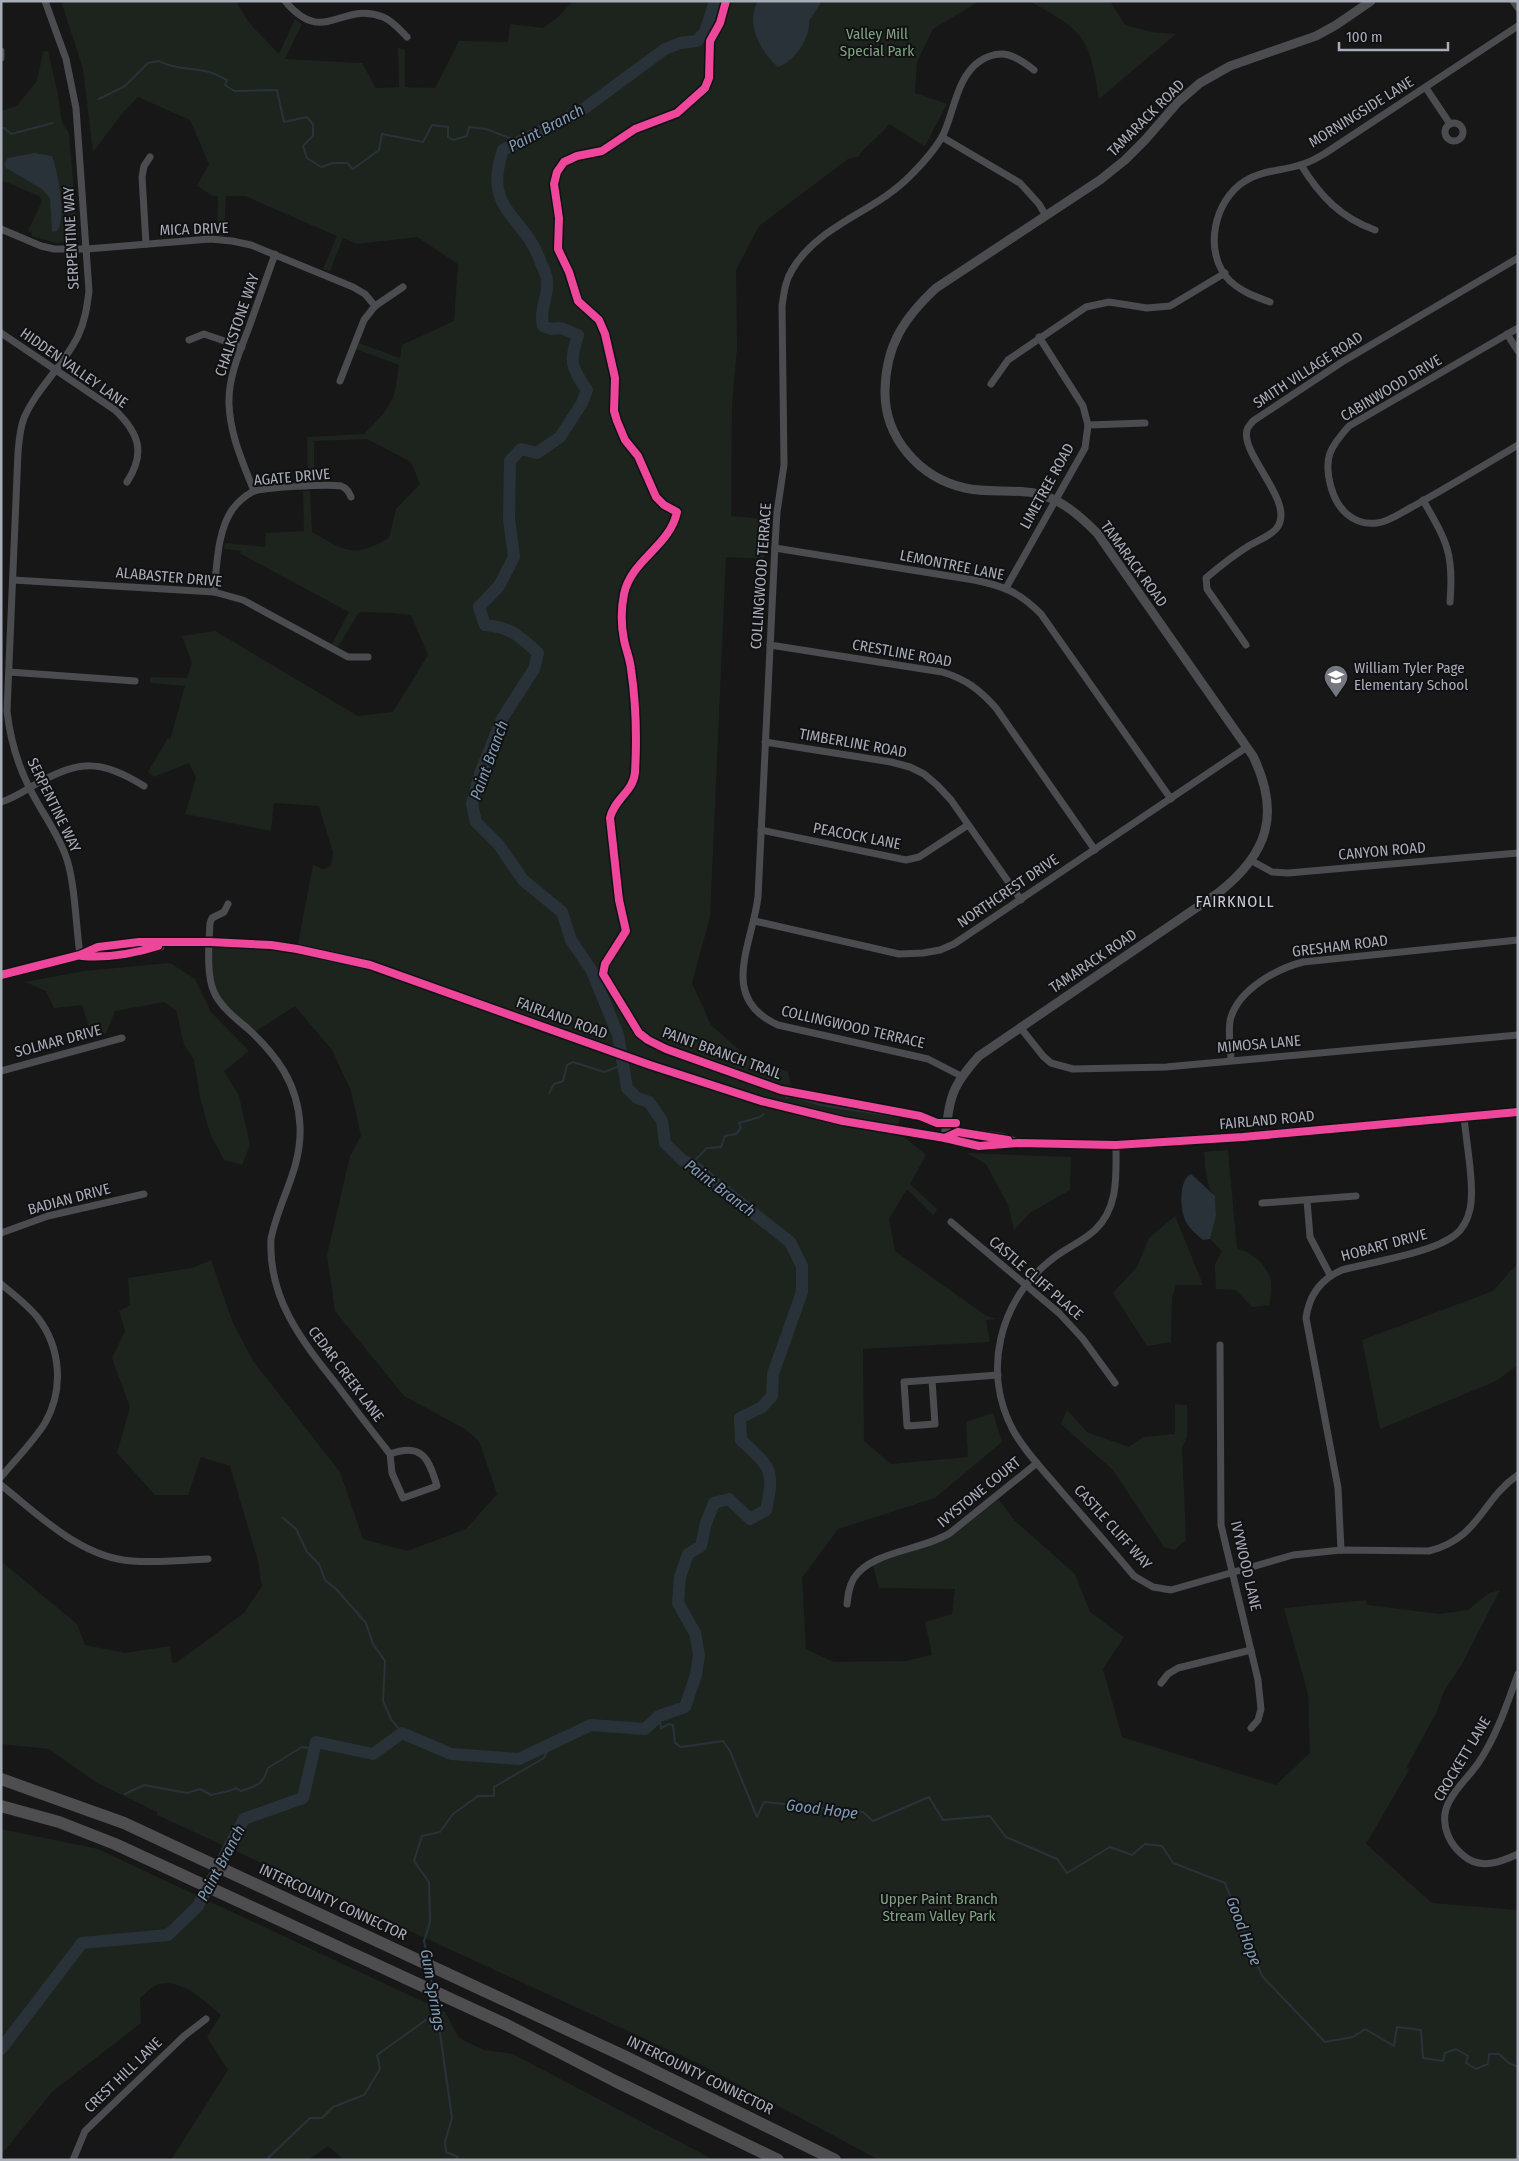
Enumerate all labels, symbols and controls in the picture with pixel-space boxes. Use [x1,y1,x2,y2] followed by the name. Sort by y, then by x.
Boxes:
[1339,20,1448,52] scale bar
[840,25,914,60] park label: Valley Mill Special Park
[1346,28,1383,46] text: 100 m
[1305,73,1417,151] street label: MORNINGSIDE LANE
[1104,76,1188,160] street label: TAMARACK ROAD
[505,100,587,156] water label: Paint Branch
[59,186,83,290] street label: SERPENTINE WAY
[159,219,229,239] street label: MICA DRIVE
[211,271,263,379] street label: CHALKSTONE WAY
[17,324,131,412] street label: HIDDEN VALLEY LANE
[1250,328,1366,412] street label: SMITH VILLAGE ROAD
[1337,351,1445,425] street label: CABINWOOD DRIVE
[1016,440,1078,532] street label: LIMETREE ROAD
[253,465,331,489] street label: AGATE DRIVE
[747,502,775,650] street label: COLLINGWOOD TERRACE
[1097,518,1171,610] street label: TAMARACK ROAD
[898,546,1006,584] street label: LEMONTREE LANE
[115,563,223,591] street label: ALABASTER DRIVE
[851,635,953,671] street label: CRESTLINE ROAD
[1354,659,1468,694] place label: William Tyler Page Elementary School
[1323,664,1349,698] school or university icon: William Tyler Page Elementary School
[466,718,512,802] water label: Paint Branch
[798,725,908,761] street label: TIMBERLINE ROAD
[23,755,85,856] street label: SERPENTINE WAY
[812,819,902,853] street label: PEACOCK LANE
[1338,838,1426,864] street label: CANYON ROAD
[954,850,1062,932] street label: NORTHCREST DRIVE
[1196,892,1274,911] district label: FAIRKNOLL
[1046,925,1140,997] street label: TAMARACK ROAD
[1291,931,1389,961] street label: GRESHAM ROAD
[514,993,610,1043] street label: FAIRLAND ROAD
[780,1002,926,1052] street label: COLLINGWOOD TERRACE
[13,1021,103,1061] street label: SOLMAR DRIVE
[660,1023,784,1083] street label: PAINT BRANCH TRAIL
[1216,1031,1302,1057] street label: MIMOSA LANE
[1219,1107,1315,1133] street label: FAIRLAND ROAD
[681,1155,759,1221] water label: Paint Branch
[26,1179,112,1219] street label: BADIAN DRIVE
[1339,1225,1429,1265] street label: HOBART DRIVE
[985,1232,1087,1324] street label: CASTLE CLIFF PLACE
[304,1323,388,1425] street label: CEDAR CREEK LANE
[934,1453,1024,1531] street label: IVYSTONE COURT
[1070,1481,1156,1573] street label: CASTLE CLIFF WAY
[1227,1519,1265,1613] street label: IVYWOOD LANE
[1430,1713,1494,1805] street label: CROCKETT LANE
[785,1795,859,1823] water label: Good Hope
[193,1822,249,1904] water label: Paint Branch
[256,1860,410,1944] street label: INTERCOUNTY CONNECTOR
[880,1890,998,1925] park label: Upper Paint Branch Stream Valley Park
[1222,1894,1266,1968] water label: Good Hope
[416,1948,450,2033] water label: Gum Springs
[624,2032,776,2118] street label: INTERCOUNTY CONNECTOR
[81,2034,165,2116] street label: CREST HILL LANE

